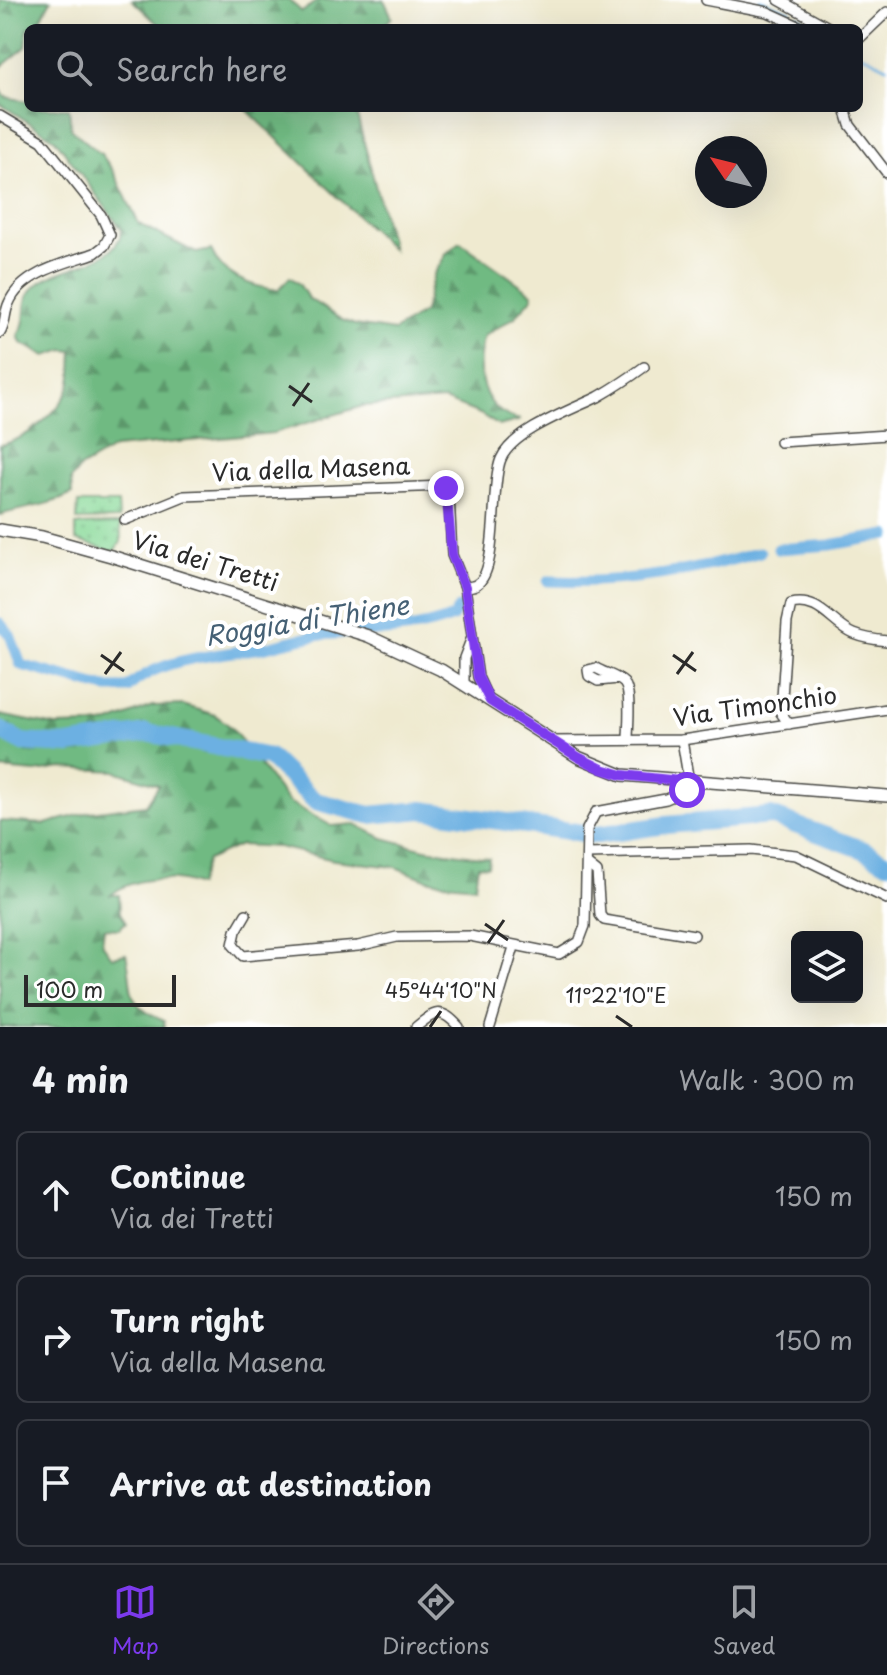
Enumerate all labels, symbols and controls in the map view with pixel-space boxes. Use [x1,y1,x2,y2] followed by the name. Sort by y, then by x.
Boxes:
[24,24,863,112] search box
[52,46,96,90] icon: search
[116,46,288,91] text: Search here
[695,136,767,208] north arrow
[211,447,411,489] street label: Via della Masena
[428,470,464,506] route end
[128,521,283,599] street label: Via dei Tretti
[202,584,413,655] water label: Roggia di Thiene
[670,676,839,734] street label: Via Timonchio
[669,772,705,808] route start
[791,931,863,1003] map controls
[791,931,863,1003] button: layers
[24,971,176,1007] scale bar
[36,972,103,1005] text: 100 m
[385,975,497,1005] text: 45°44'10"N
[565,980,667,1010] text: 11°22'10"E
[32,1053,129,1105] text: 4 min
[679,1060,855,1099] text: Walk · 300 m
[110,1153,245,1198] text: Continue
[34,1173,78,1217] icon: ahead
[775,1176,853,1215] text: 150 m
[110,1198,274,1237] text: Via dei Tretti
[110,1297,265,1342] text: Turn right
[34,1317,78,1361] icon: right
[775,1320,853,1359] text: 150 m
[110,1342,325,1381] text: Via della Masena
[34,1461,78,1505] icon: arrive
[110,1461,432,1506] text: Arrive at destination
[112,1580,159,1661] tab: Map
[382,1580,489,1661] tab: Directions
[713,1580,775,1661] tab: Saved

